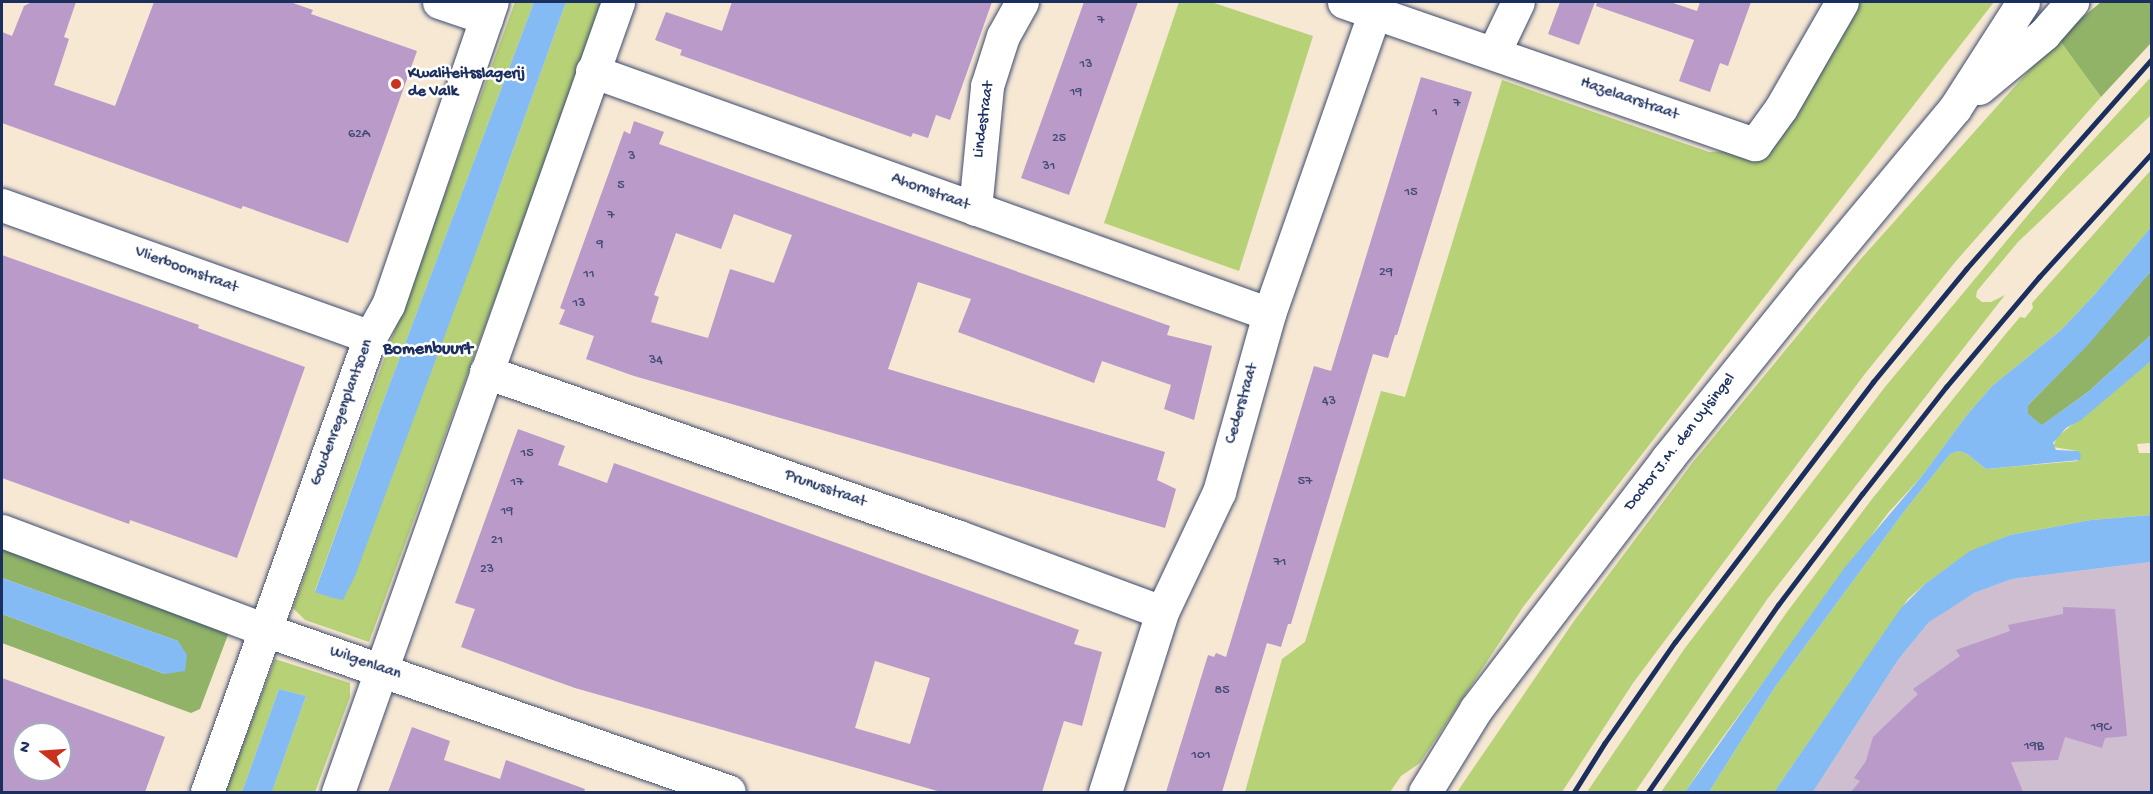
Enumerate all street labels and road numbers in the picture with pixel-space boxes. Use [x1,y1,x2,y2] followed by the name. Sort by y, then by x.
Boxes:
[1577,74,1681,126] street label: Hazelaarstraat
[970,81,1000,159] street label: Lindestraat
[888,170,972,216] street label: Ahornstraat
[132,243,240,299] street label: Vlierboomstraat
[308,337,378,489] street label: Goudenregenplantsoen
[1222,362,1264,446] street label: Cederstraat
[1621,370,1741,516] street label: Doctor J.M. den Uylsingel
[782,467,868,513] street label: Prunusstraat
[327,643,403,685] street label: Wilgenlaan

